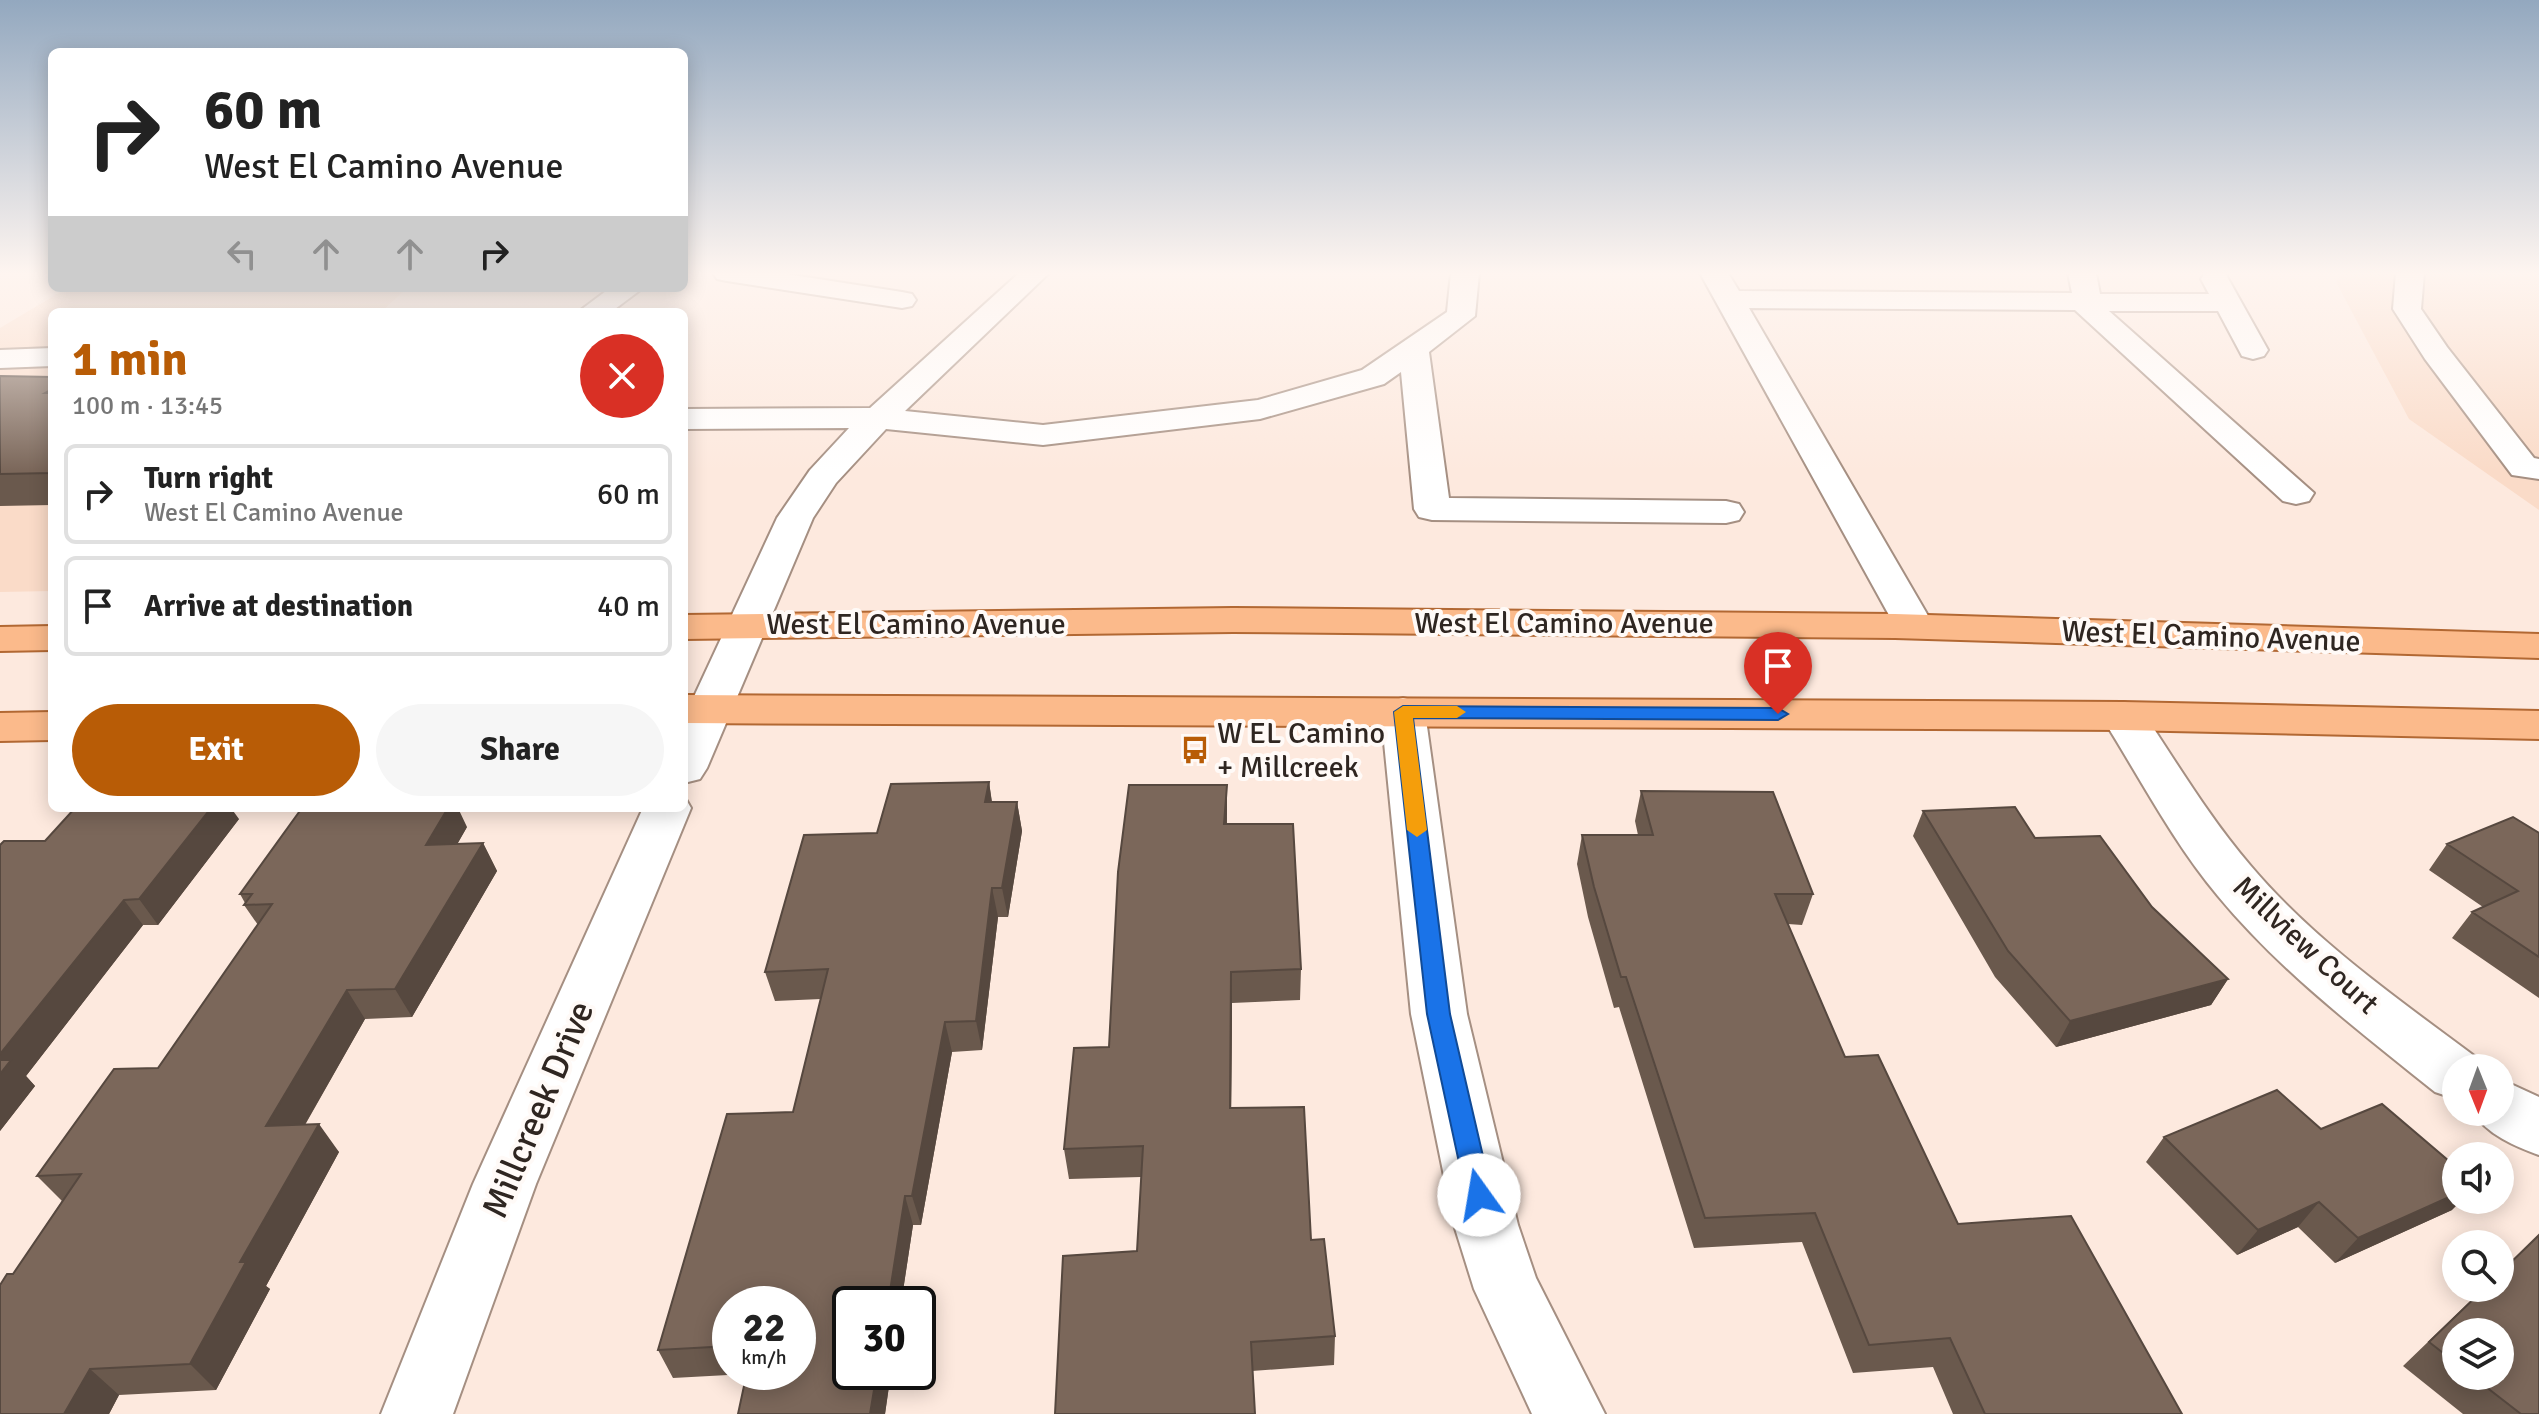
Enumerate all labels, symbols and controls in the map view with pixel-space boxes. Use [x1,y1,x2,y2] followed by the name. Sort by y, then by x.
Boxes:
[204,75,322,144] text: 60 m
[72,80,176,184] icon: right
[204,144,563,189] text: West El Camino Avenue
[220,232,264,276] icon: left
[304,232,348,276] icon: ahead
[388,232,432,276] icon: ahead
[472,232,516,276] icon: right
[72,330,188,389] text: 1 min
[580,334,664,418] button: close
[72,390,223,422] text: 100 m · 13:45
[144,460,273,497] text: Turn right
[76,472,120,516] icon: right
[597,476,660,513] text: 60 m
[144,497,404,529] text: West El Camino Avenue
[76,584,120,628] icon: arrive
[144,588,413,625] text: Arrive at destination
[597,588,660,625] text: 40 m
[1414,605,1714,642] street label: West El Camino Avenue
[766,606,1066,643] street label: West El Camino Avenue
[2061,613,2361,660] street label: West El Camino Avenue
[1744,632,1812,714] pin
[1756,644,1800,688] icon: arrive
[72,704,360,796] button: Exit
[376,704,664,796] button: Share
[1217,715,1385,786] place label: W EL Camino + Millcreek
[1180,735,1210,765] bus stop icon: W EL Camino + Millcreek
[2225,868,2386,1022] street label: Millview Court
[472,994,604,1225] street label: Millcreek Drive
[2442,1054,2514,1126] north arrow
[2442,1054,2514,1390] map controls
[2442,1142,2514,1214] button: sound
[1437,1153,1521,1237] position arrow
[2442,1230,2514,1302] button: search
[832,1286,936,1390] speed limit sign: 30
[742,1303,786,1353] text: 22
[2442,1318,2514,1390] button: layers
[741,1345,787,1370] text: km/h

